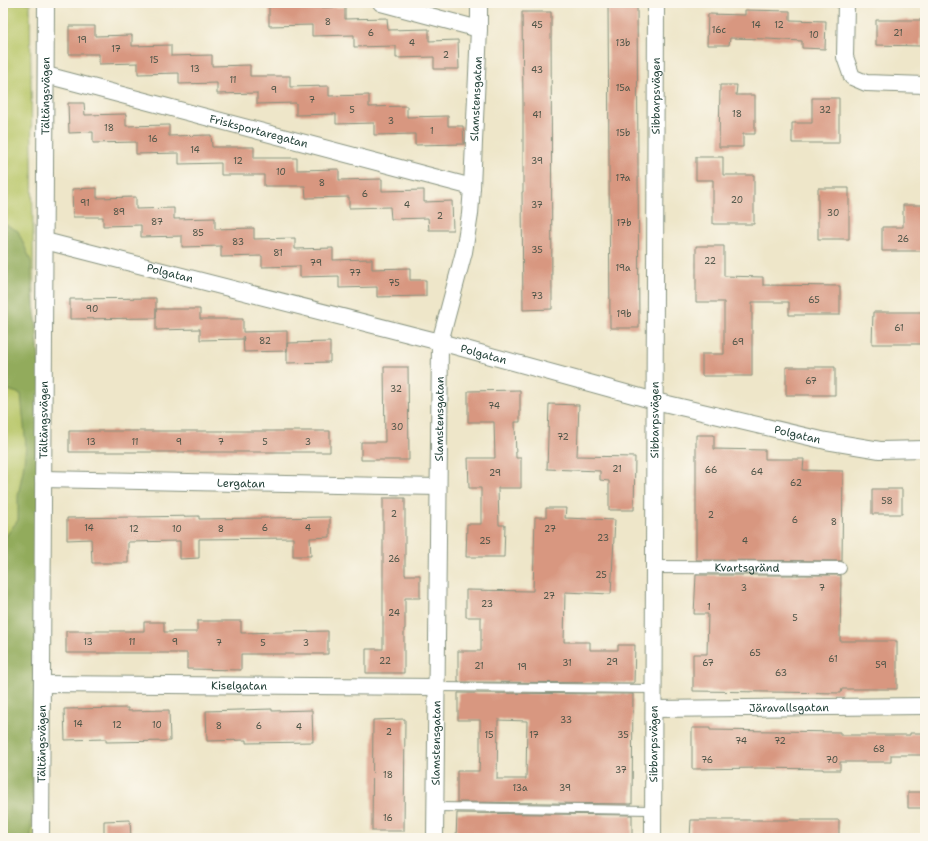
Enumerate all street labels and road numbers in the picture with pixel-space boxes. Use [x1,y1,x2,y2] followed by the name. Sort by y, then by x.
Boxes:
[467,56,485,142] street label: Slamstensgatan
[38,57,53,135] street label: Tältängsvägen
[648,57,663,134] street label: Sibbarpsvägen
[208,111,310,151] street label: Frisksportaregatan
[145,260,195,286] street label: Polgatan
[459,340,509,368] street label: Polgatan
[431,376,447,462] street label: Slamstensgatan
[36,381,51,459] street label: Tältängsvägen
[647,381,662,458] street label: Sibbarpsvägen
[773,422,823,447] street label: Polgatan
[217,475,265,491] street label: Lergatan
[714,560,780,575] street label: Kvartsgränd
[211,678,267,693] street label: Kiselgatan
[428,700,444,786] street label: Slamstensgatan
[749,700,829,715] street label: Järavallsgatan
[34,705,49,783] street label: Tältängsvägen
[646,705,661,782] street label: Sibbarpsvägen

